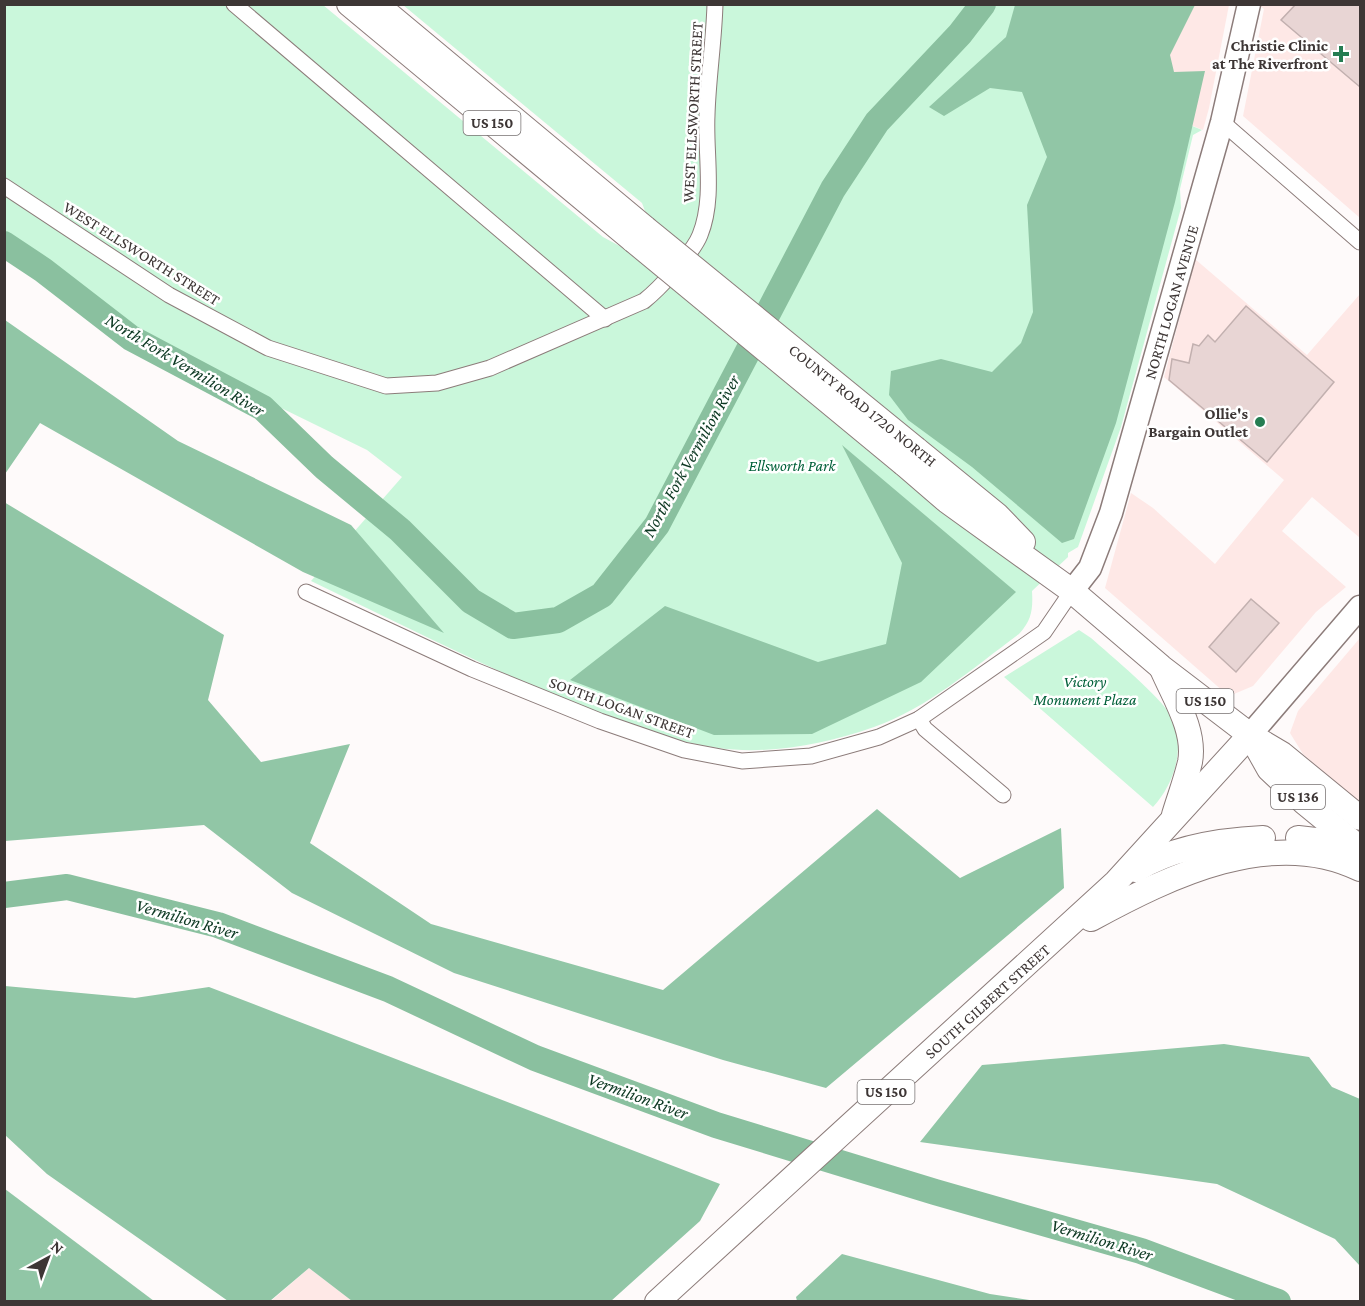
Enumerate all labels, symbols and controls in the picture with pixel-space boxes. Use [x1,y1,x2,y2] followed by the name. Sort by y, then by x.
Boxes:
[679,21,706,203] street label: WEST ELLSWORTH STREET
[1212,37,1328,72] place label: Christie Clinic at The Riverfront
[1332,45,1350,63] marker: Christie Clinic at The Riverfront
[464,111,520,135] road number: US 150
[60,198,223,309] street label: WEST ELLSWORTH STREET
[1141,223,1202,381] street label: NORTH LOGAN AVENUE
[102,310,269,421] water label: North Fork Vermilion River
[786,341,940,470] street label: COUNTY ROAD 1720 NORTH
[638,371,744,540] water label: North Fork Vermilion River
[1148,405,1248,440] place label: Ollie's Bargain Outlet
[1253,415,1267,429] marker: Ollie's Bargain Outlet
[748,457,837,474] park label: Ellsworth Park
[547,673,697,742] street label: SOUTH LOGAN STREET
[1033,673,1137,708] park label: Victory Monument Plaza
[1176,689,1234,713] road number: US 150
[1271,785,1325,809] road number: US 136
[134,895,241,943] water label: Vermilion River
[921,941,1054,1062] street label: SOUTH GILBERT STREET
[585,1069,692,1124] water label: Vermilion River
[858,1080,914,1104] road number: US 150
[1049,1215,1156,1265] water label: Vermilion River
[18,1228,78,1288] north arrow
[48,1237,67,1257] text: N

